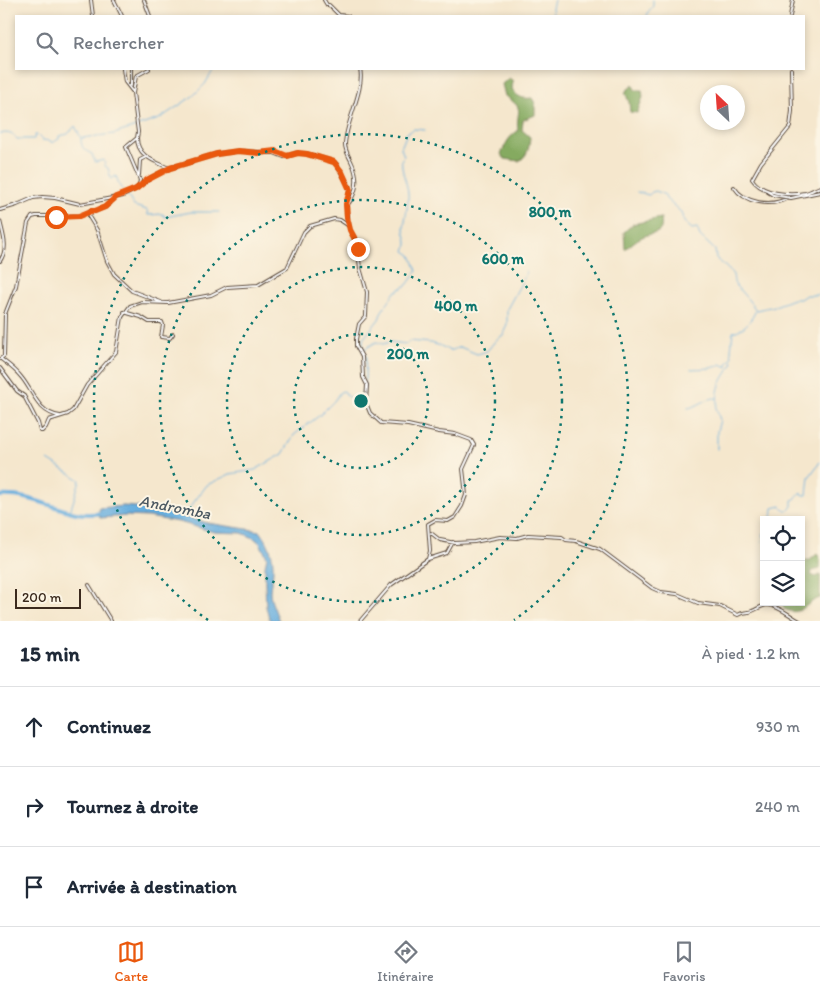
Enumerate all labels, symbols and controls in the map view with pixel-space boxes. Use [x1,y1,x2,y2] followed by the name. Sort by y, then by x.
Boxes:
[15,15,805,70] search box
[33,29,61,57] icon: search
[73,31,164,54] text: Rechercher
[700,85,745,130] north arrow
[529,203,572,221] text: 800 m
[45,206,68,229] route start
[347,238,370,261] route end
[482,250,525,268] text: 600 m
[434,297,478,315] text: 400 m
[387,345,430,363] text: 200 m
[352,392,370,410] centre of rings
[138,491,213,523] water label: Andromba
[760,516,805,606] map controls
[760,516,805,561] button: locate
[760,561,805,606] button: layers
[15,586,81,609] scale bar
[22,589,62,606] text: 200 m
[20,641,80,666] text: 15 min
[702,644,800,663] text: À pied · 1.2 km
[20,713,48,741] icon: ahead
[67,715,151,738] text: Continuez
[756,717,800,736] text: 930 m
[20,793,48,821] icon: right
[67,795,199,818] text: Tournez à droite
[755,797,800,816] text: 240 m
[20,873,48,901] icon: arrive
[67,875,237,898] text: Arrivée à destination
[115,938,148,985] tab: Carte
[377,938,434,985] tab: Itinéraire
[663,938,705,985] tab: Favoris

